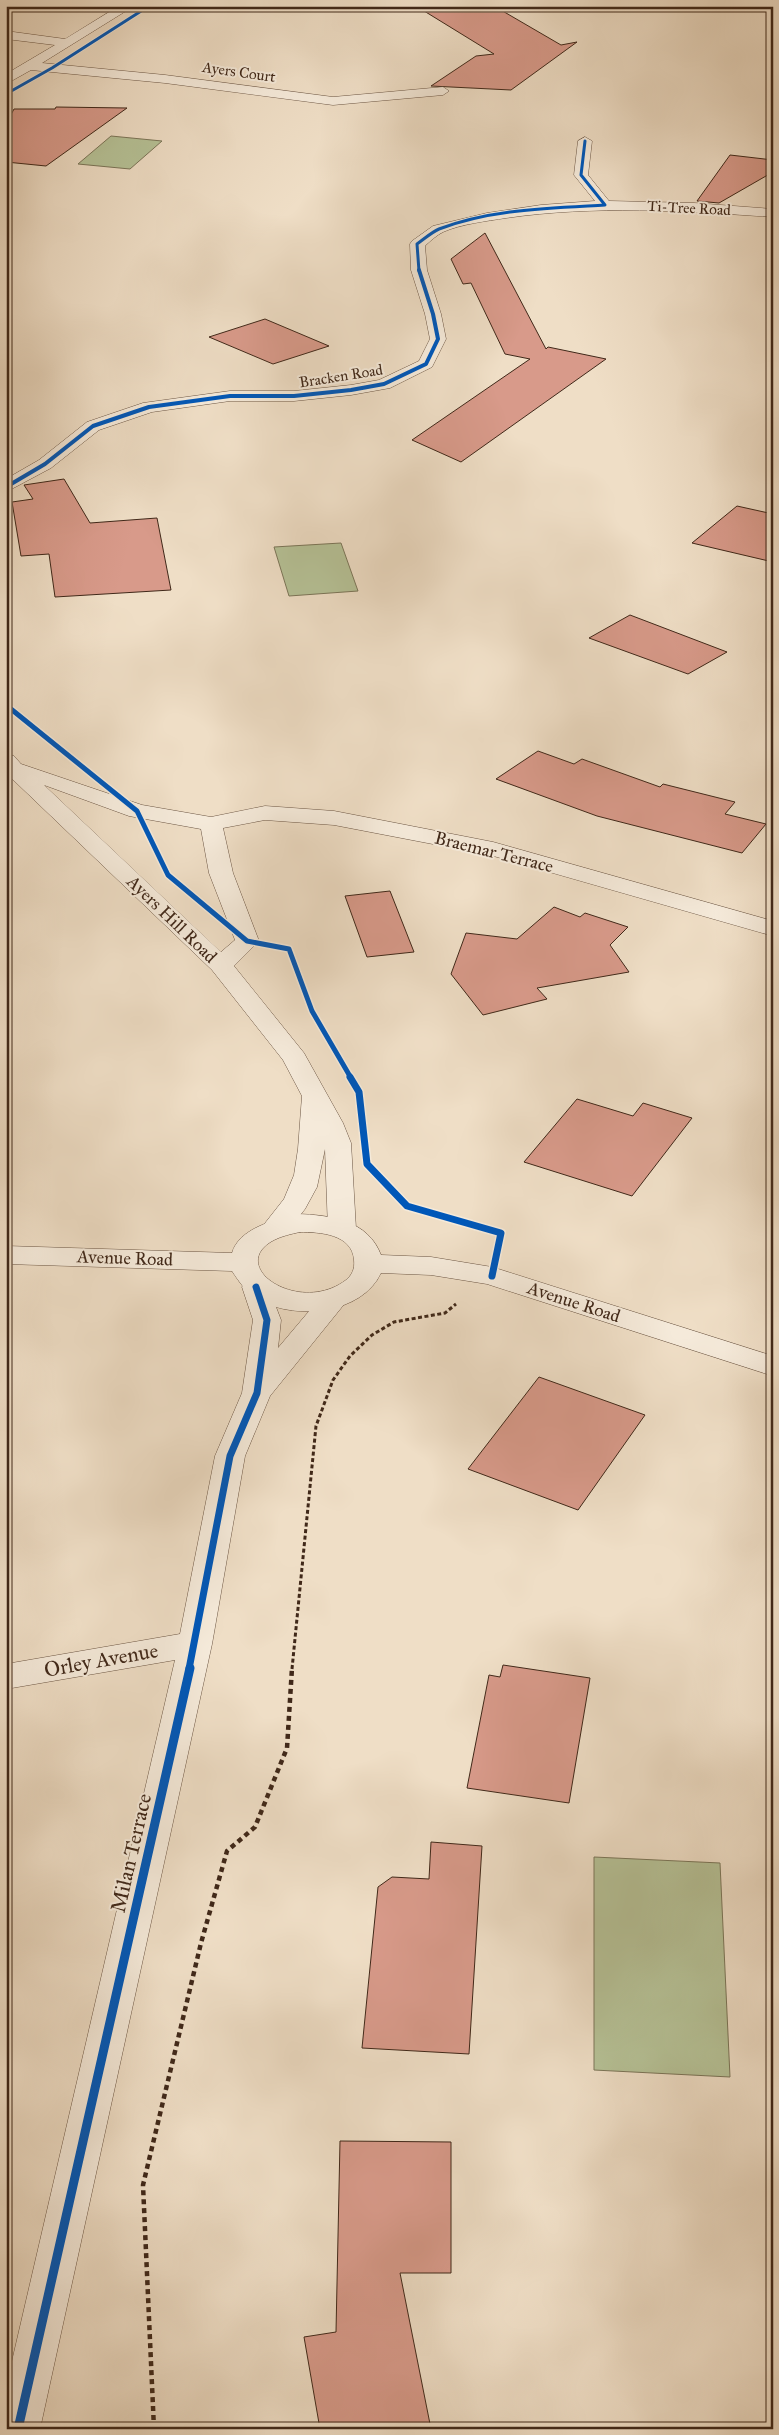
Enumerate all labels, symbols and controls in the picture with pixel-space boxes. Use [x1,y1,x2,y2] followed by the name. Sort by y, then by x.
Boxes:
[200,58,277,86] street label: Ayers Court
[647,197,732,219] street label: Ti-Tree Road
[298,360,385,392] street label: Bracken Road
[432,827,556,877] street label: Braemar Terrace
[122,870,222,968] street label: Ayers Hill Road
[76,1245,173,1271] street label: Avenue Road
[524,1276,623,1327] street label: Avenue Road
[42,1637,160,1683] street label: Orley Avenue
[105,1791,157,1915] street label: Milan Terrace

